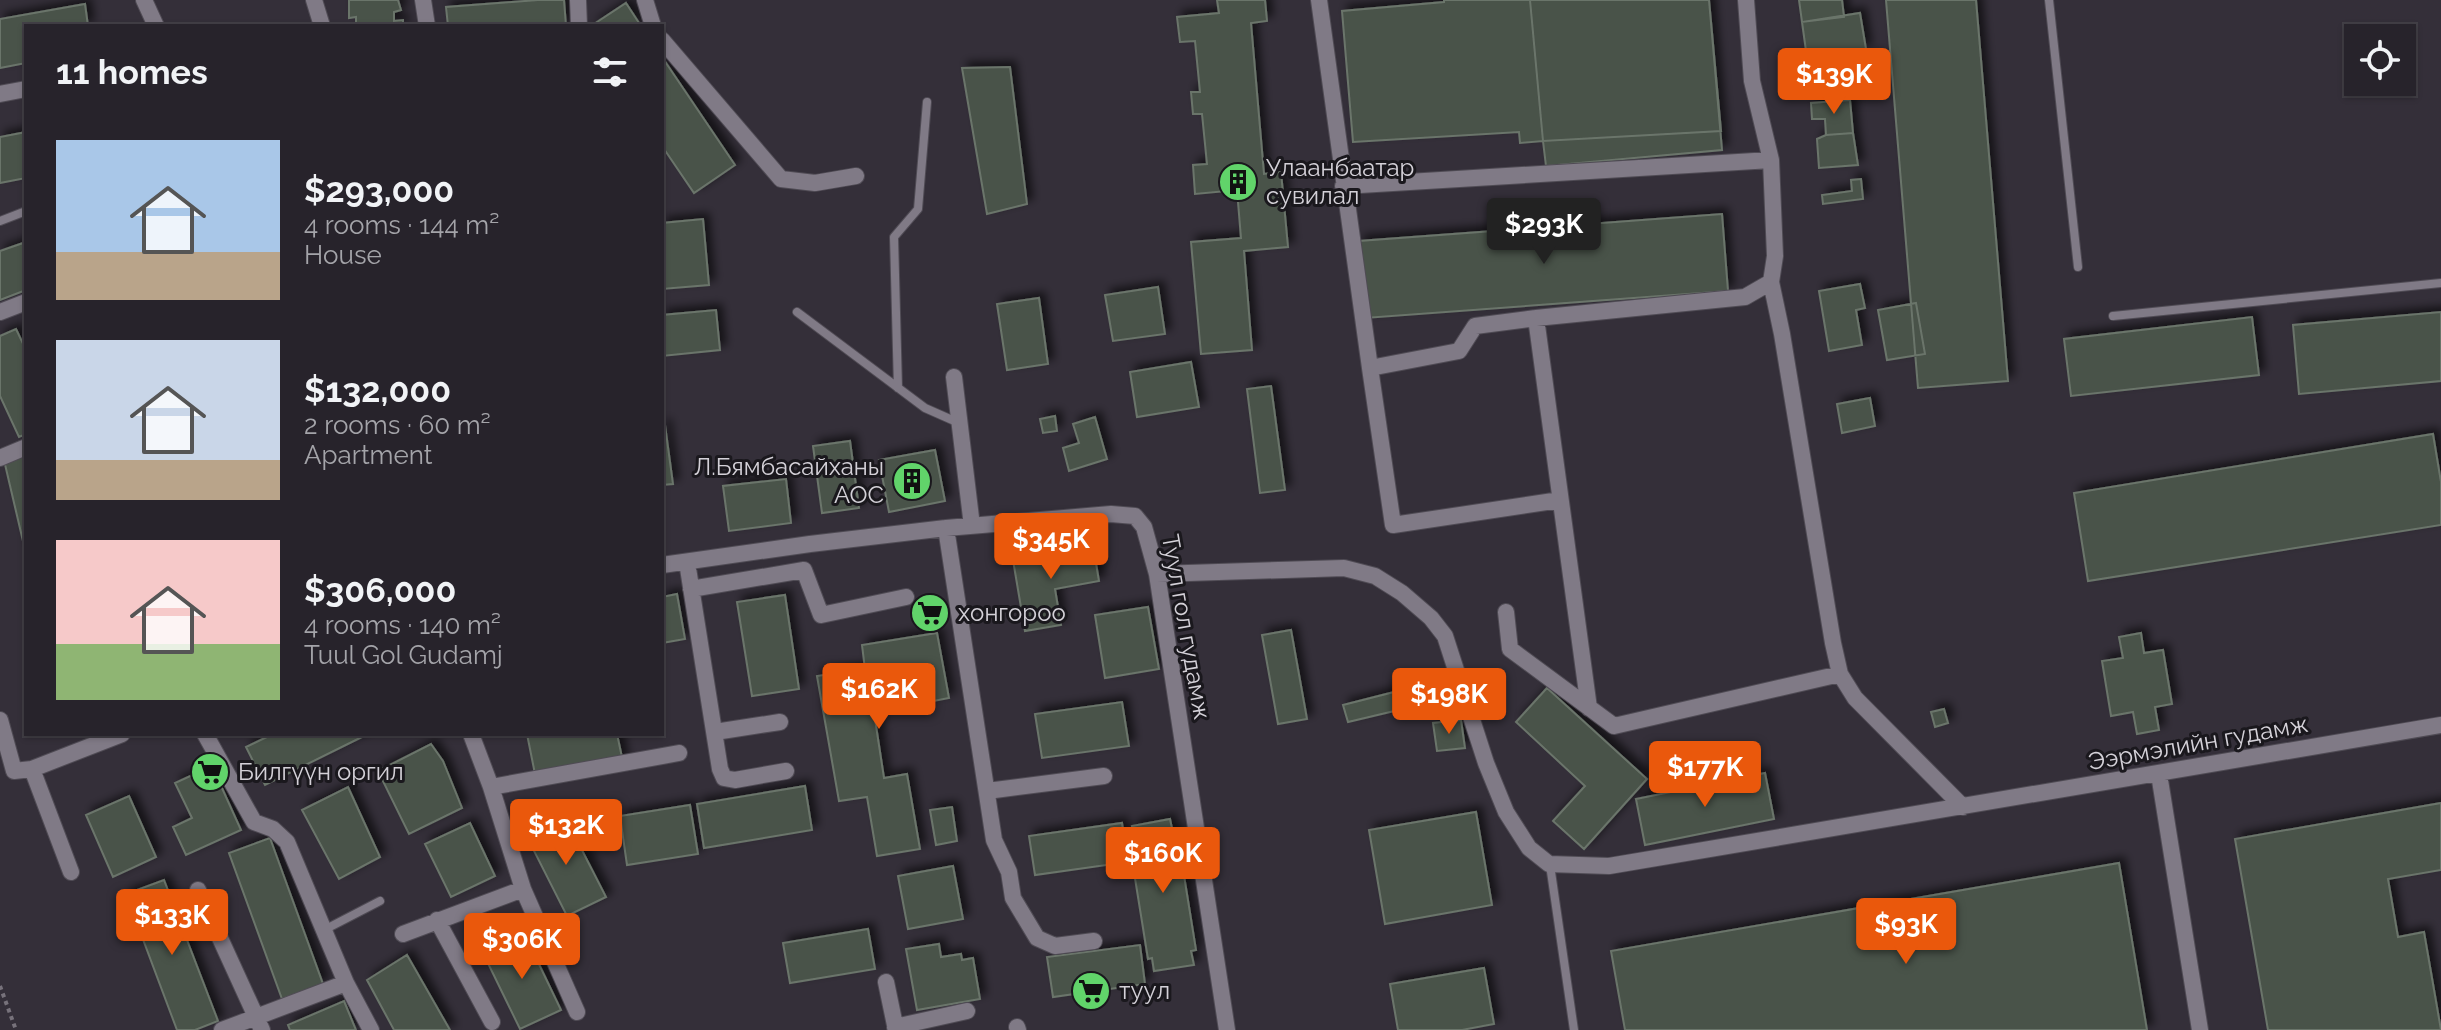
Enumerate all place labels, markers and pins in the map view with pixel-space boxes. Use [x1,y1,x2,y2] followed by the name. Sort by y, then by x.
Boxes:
[1778,48,1890,116] pin: $139K
[1266,153,1414,210] place label: Улаанбаатар сувилал
[1217,161,1259,203] building icon: Улаанбаатар сувилал
[1488,198,1600,266] pin: $293K
[694,452,884,509] place label: Л.Бямбасайханы АОС
[891,460,933,502] building icon: Л.Бямбасайханы АОС
[995,513,1107,581] pin: $345K
[909,592,951,634] supermarket icon: хонгороо
[958,598,1066,627] place label: хонгороо
[823,663,935,731] pin: $162K
[1393,668,1505,736] pin: $198K
[1649,741,1761,809] pin: $177K
[189,751,231,793] supermarket icon: Билгүүн оргил
[238,757,404,786] place label: Билгүүн оргил
[510,799,622,867] pin: $132K
[1107,827,1219,895] pin: $160K
[116,889,228,957] pin: $133K
[1859,898,1953,966] pin: $93K
[466,913,578,981] pin: $306K
[1070,970,1112,1012] supermarket icon: туул
[1119,976,1170,1005] place label: туул

